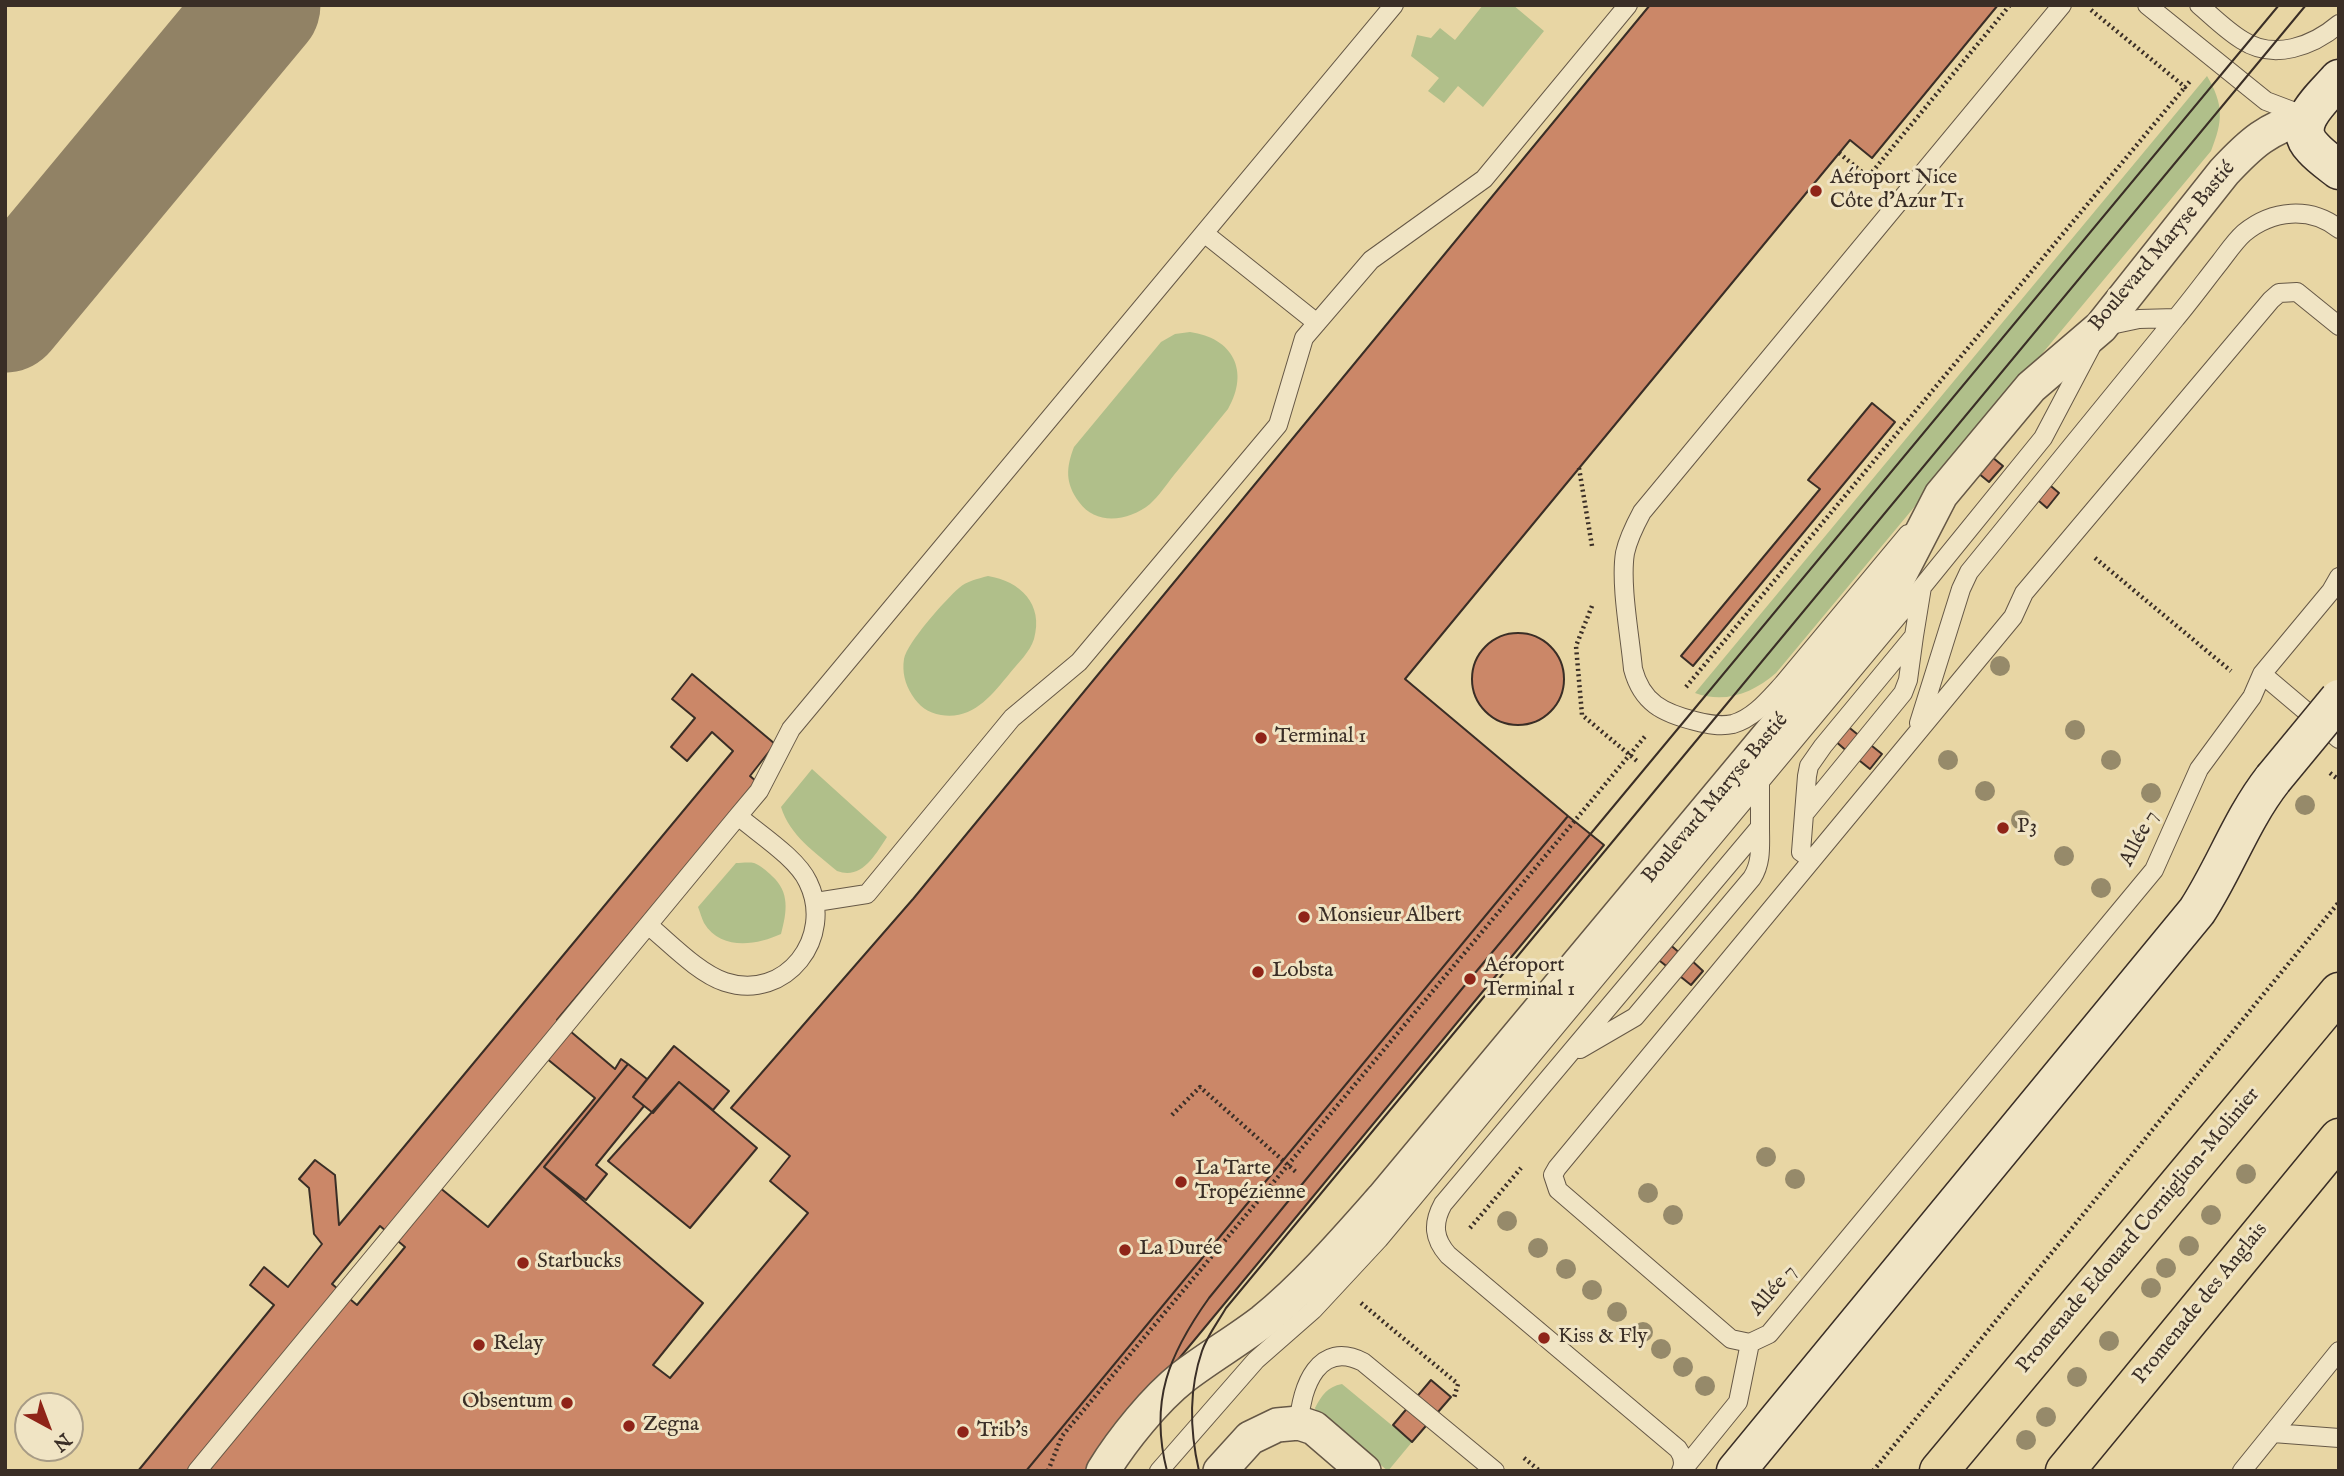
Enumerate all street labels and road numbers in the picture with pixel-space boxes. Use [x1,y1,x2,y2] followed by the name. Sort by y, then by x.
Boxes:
[2084,157,2242,337] street label: Boulevard Maryse Bastié
[1637,709,1795,889] street label: Boulevard Maryse Bastié
[2115,807,2165,871] street label: Allée 7
[2012,1083,2266,1379] street label: Promenade Edouard Corniglion-Molinier
[2128,1218,2274,1390] street label: Promenade des Anglais
[1745,1260,1803,1322] street label: Allée 7

